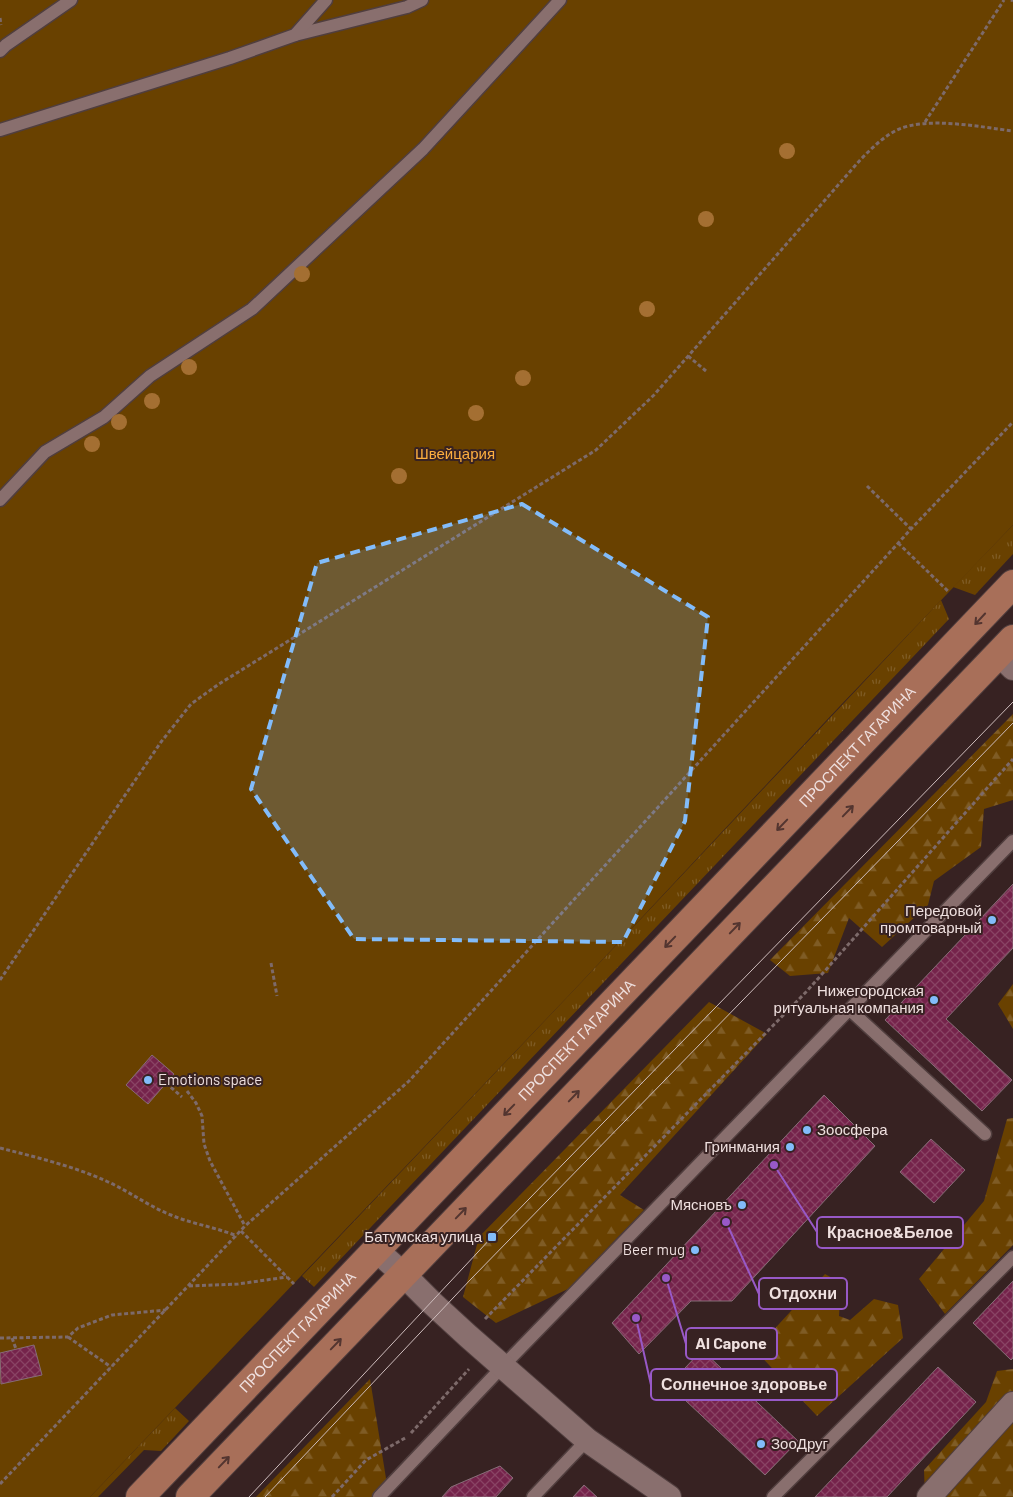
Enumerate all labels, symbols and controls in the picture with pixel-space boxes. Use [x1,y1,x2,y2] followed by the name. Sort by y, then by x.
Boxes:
[415,444,495,462] park label: Швейцария
[974,613,986,625] one-way arrow
[795,682,919,810] street label: ПРОСПЕКТ ГАГАРИНА
[842,805,854,818] one-way arrow
[776,819,789,831] one-way arrow
[880,901,982,936] place label: Передовой промтоварный
[986,914,998,926] marker: Передовой промтоварный
[729,922,741,935] one-way arrow
[664,936,676,949] one-way arrow
[514,975,638,1104] street label: ПРОСПЕКТ ГАГАРИНА
[774,981,924,1016] place label: Нижегородская ритуальная компания
[928,994,940,1006] marker: Нижегородская ритуальная компания
[158,1070,262,1088] place label: Emotions space
[142,1074,154,1086] marker: Emotions space
[568,1090,580,1102] one-way arrow
[503,1104,515,1116] one-way arrow
[817,1120,888,1138] place label: Зоосфера
[801,1124,813,1136] marker: Зоосфера
[704,1137,780,1155] place label: Гринмания
[784,1141,796,1153] marker: Гринмания
[670,1195,732,1213] place label: Мясновъ
[736,1199,748,1211] marker: Мясновъ
[455,1208,467,1220] one-way arrow
[817,1217,963,1248] callout: Красное&Белое
[827,1222,953,1241] text: Красное&Белое
[364,1227,483,1245] place label: Батумская улица
[486,1231,498,1243] marker: Батумская улица
[623,1240,685,1258] place label: Beer mug
[689,1244,701,1256] marker: Beer mug
[235,1267,359,1396] street label: ПРОСПЕКТ ГАГАРИНА
[759,1278,847,1309] callout: Отдохни
[769,1283,837,1302] text: Отдохни
[686,1328,777,1359] callout: Al Capone
[695,1333,767,1352] text: Al Capone
[330,1338,342,1351] one-way arrow
[651,1369,837,1400] callout: Солнечное здоровье
[661,1374,827,1393] text: Солнечное здоровье
[771,1434,829,1452] place label: ЗооДруг
[755,1438,767,1450] marker: ЗооДруг
[218,1455,230,1468] one-way arrow

